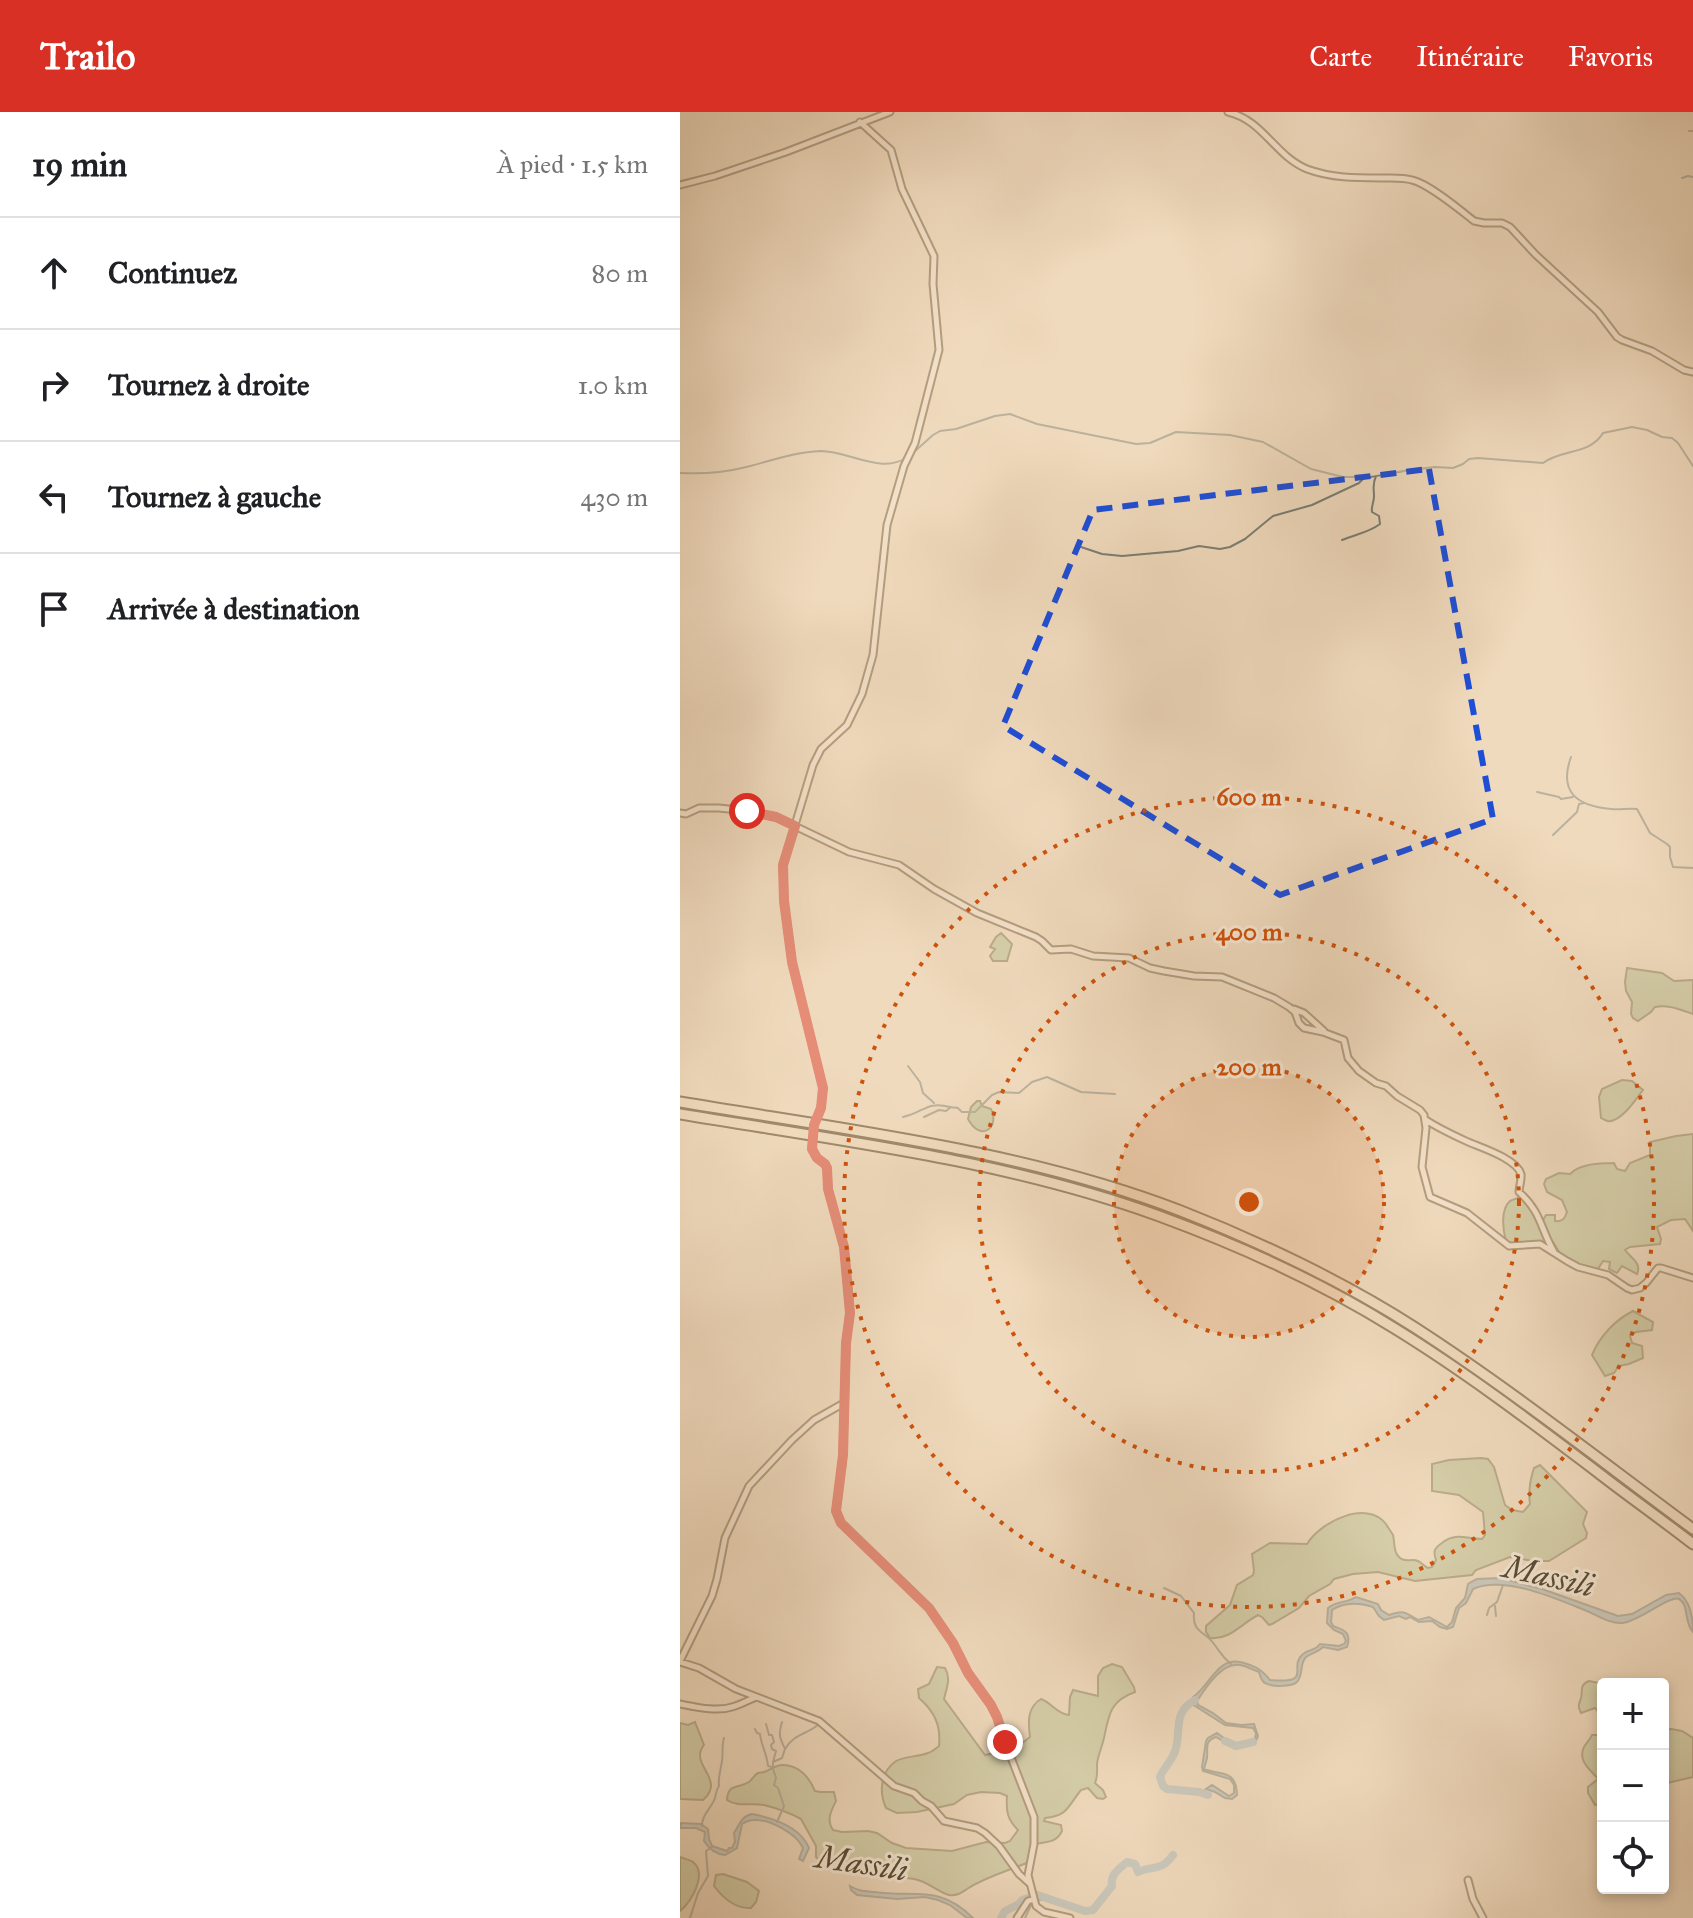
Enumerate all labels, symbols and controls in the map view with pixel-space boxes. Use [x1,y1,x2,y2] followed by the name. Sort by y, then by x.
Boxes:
[40,33,135,79] text: Trailo
[1309,39,1372,74] text: Carte
[1416,39,1524,74] text: Itinéraire
[1568,39,1653,74] text: Favoris
[32,144,127,185] text: 19 min
[497,148,648,180] text: À pied · 1.5 km
[32,251,76,295] icon: ahead
[108,255,237,291] text: Continuez
[592,257,648,289] text: 80 m
[32,363,76,407] icon: right
[108,367,310,403] text: Tournez à droite
[578,369,648,401] text: 1.0 km
[32,475,76,519] icon: left
[108,479,321,515] text: Tournez à gauche
[581,481,648,513] text: 430 m
[32,587,76,631] icon: arrive
[108,591,360,627] text: Arrivée à destination
[1216,782,1283,812] text: 600 m
[729,793,765,829] route start
[1216,917,1283,947] text: 400 m
[1216,1052,1282,1082] text: 200 m
[1235,1188,1263,1216] centre of rings
[1497,1546,1598,1606] water label: Massili
[1597,1678,1669,1894] map controls
[1597,1678,1669,1750] button: +
[987,1724,1023,1760] route end
[1597,1750,1669,1822] button: −
[1597,1822,1669,1894] button: locate
[810,1837,910,1890] water label: Massili

